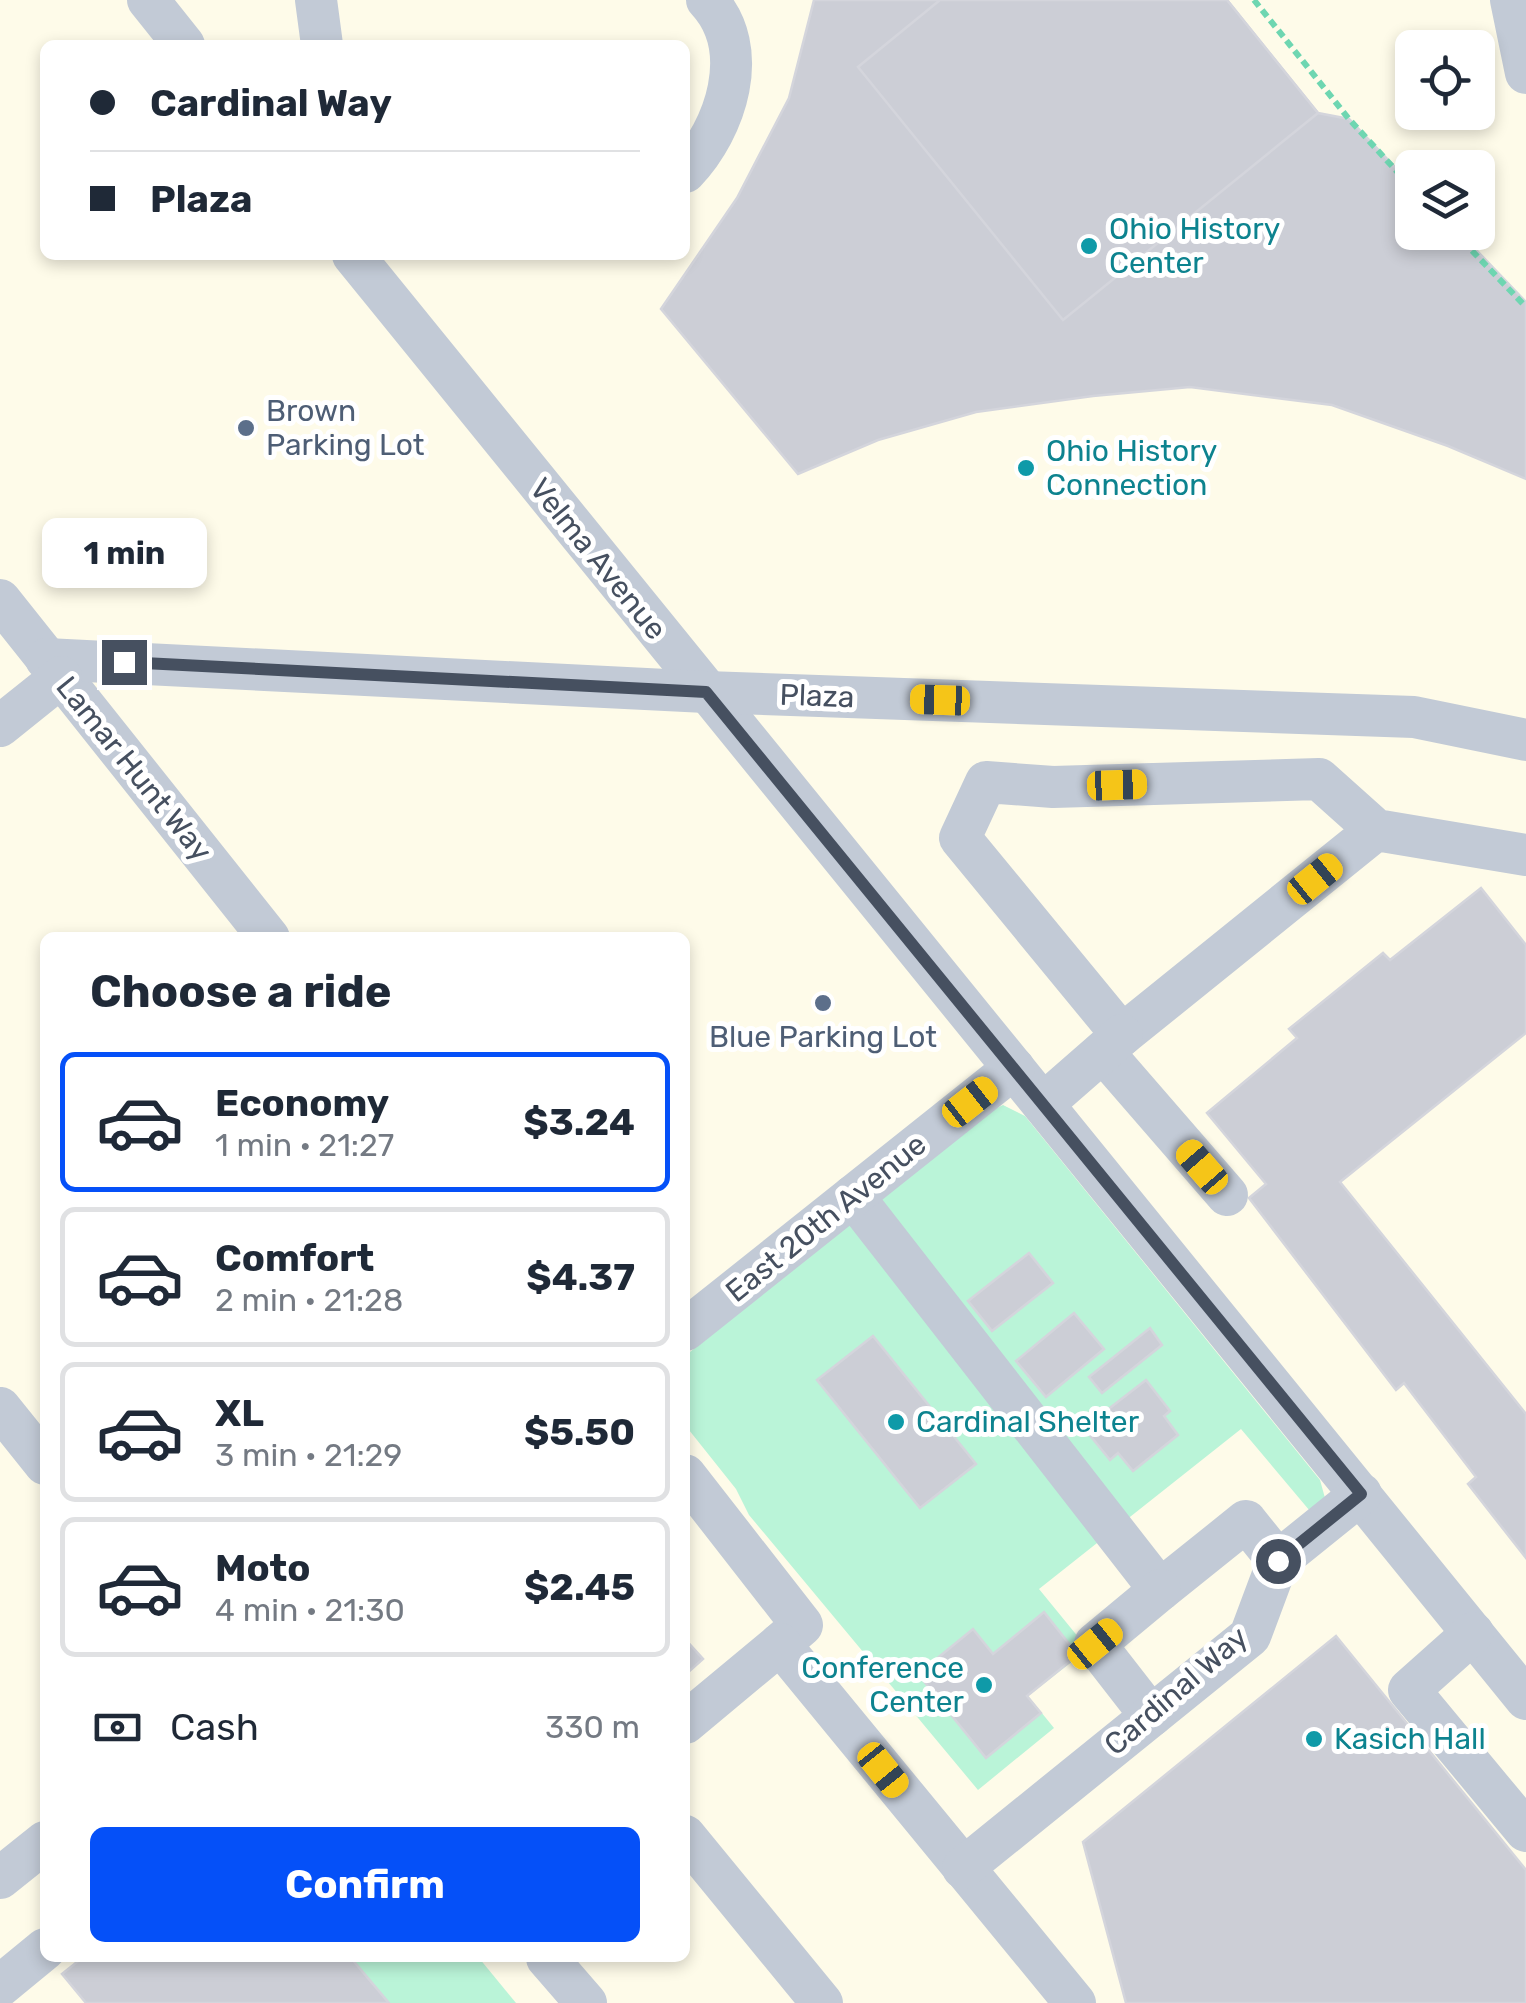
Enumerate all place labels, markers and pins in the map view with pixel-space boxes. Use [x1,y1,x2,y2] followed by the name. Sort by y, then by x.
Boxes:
[1109,211,1280,281] place label: Ohio History Center
[1078,235,1100,257] marker: Ohio History Center
[266,393,425,463] place label: Brown Parking Lot
[235,417,257,439] marker: Brown Parking Lot
[1046,433,1217,503] place label: Ohio History Connection
[1015,457,1037,479] marker: Ohio History Connection
[812,992,834,1014] marker: Blue Parking Lot
[709,1019,937,1055] place label: Blue Parking Lot
[916,1404,1140,1440] place label: Cardinal Shelter
[885,1411,907,1433] marker: Cardinal Shelter
[801,1650,965,1720] place label: Conference Center
[973,1674,995,1696] marker: Conference Center
[1334,1721,1486,1757] place label: Kasich Hall
[1303,1728,1325,1750] marker: Kasich Hall

